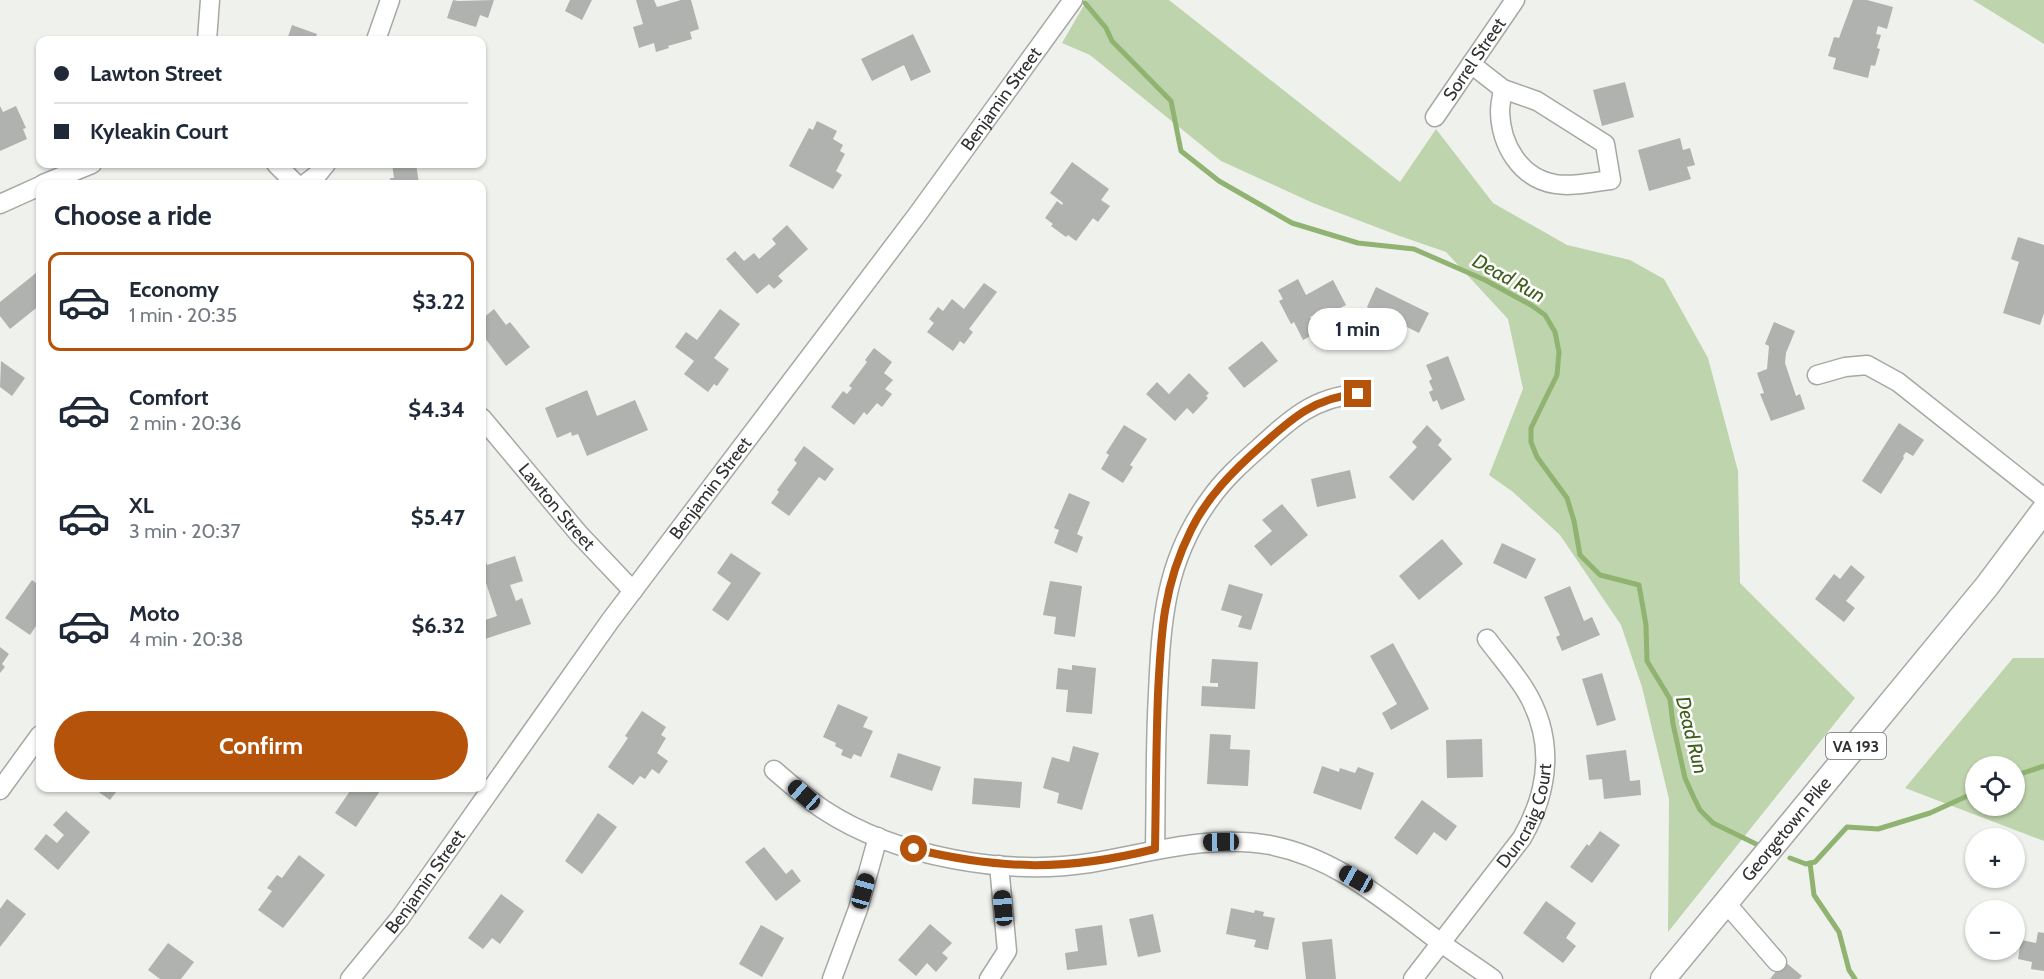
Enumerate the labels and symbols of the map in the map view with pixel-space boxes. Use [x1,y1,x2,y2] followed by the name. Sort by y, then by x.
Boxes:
[1438,14,1511,105] street label: Sorrel Street
[956,43,1046,155] street label: Benjamin Street
[1469,248,1549,308] water label: Dead Run
[1308,307,1408,349] callout: 1 min
[1344,380,1371,407] route end
[665,433,756,544] street label: Benjamin Street
[514,459,600,555] street label: Lawton Street
[1671,694,1713,776] water label: Dead Run
[1826,733,1886,759] road number: VA 193
[1492,763,1556,872] street label: Duncraig Court
[1737,773,1836,886] street label: Georgetown Pike
[785,776,823,814] car
[381,826,470,938] street label: Benjamin Street
[1203,833,1239,851] car
[900,835,927,862] route start
[1336,862,1376,896] car
[849,871,877,911] car
[992,889,1014,927] car

